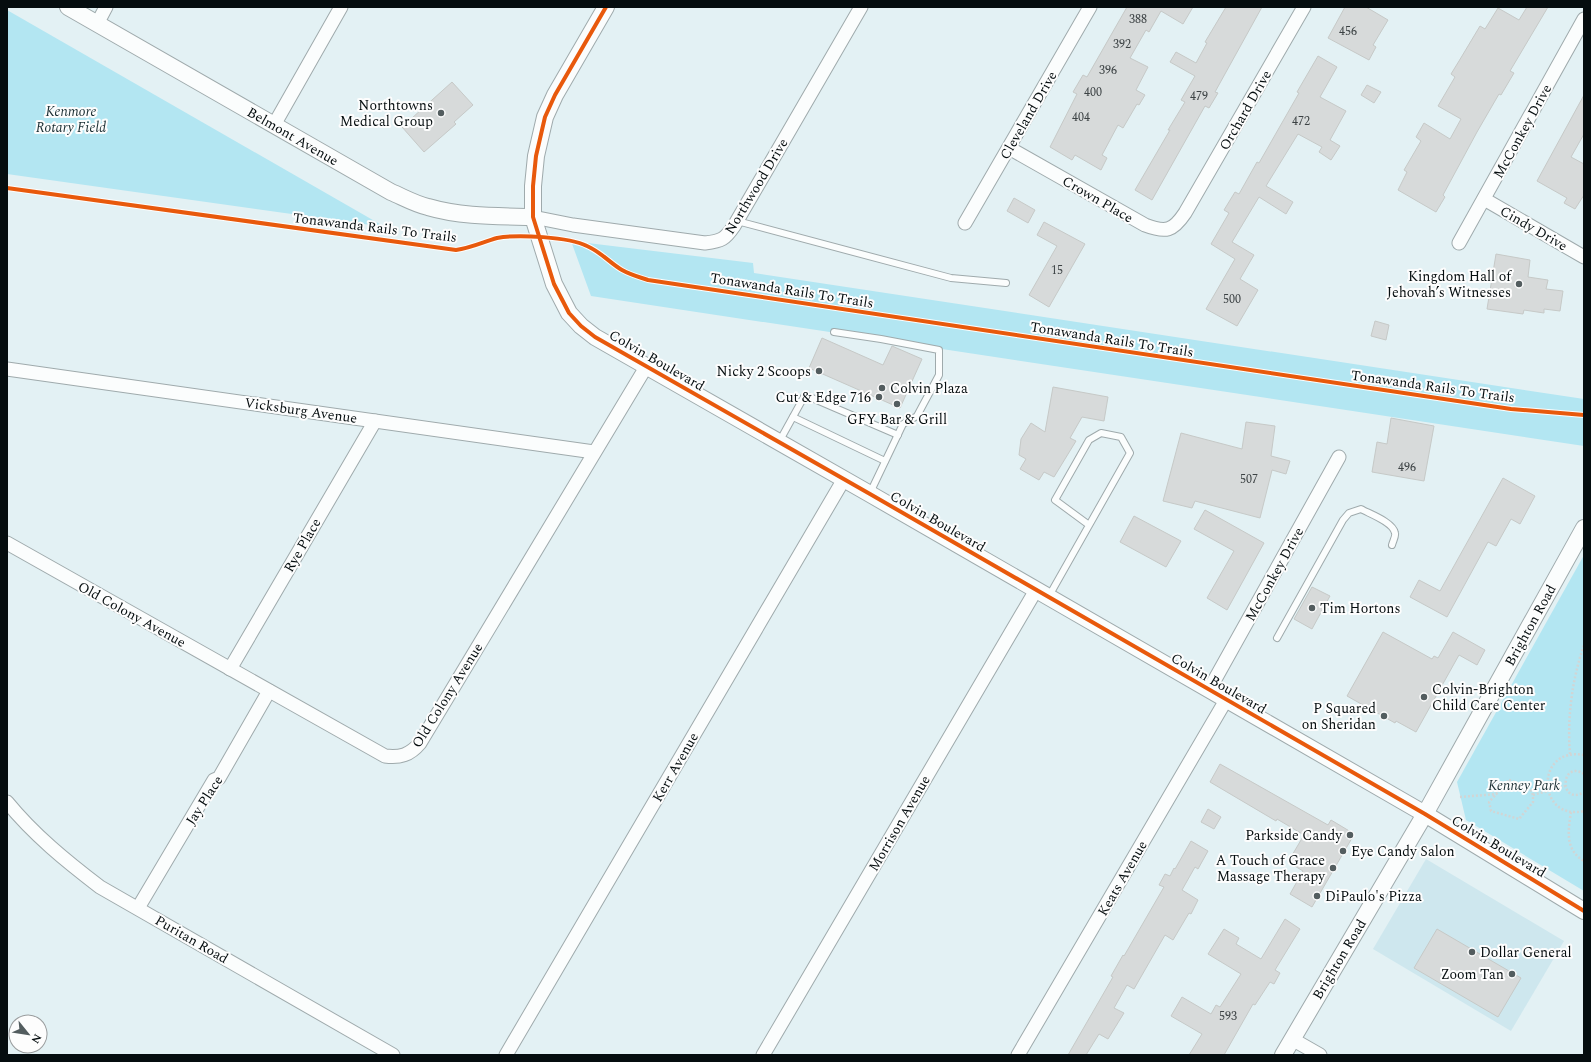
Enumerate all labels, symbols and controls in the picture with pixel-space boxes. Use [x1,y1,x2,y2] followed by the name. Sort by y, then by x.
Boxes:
[1129,10,1147,29] house number: 388
[1339,22,1357,41] house number: 456
[1113,35,1131,54] house number: 392
[1099,61,1117,80] house number: 396
[1214,66,1277,154] street label: Orchard Drive
[995,67,1062,163] street label: Cleveland Drive
[1488,80,1557,182] street label: McConkey Drive
[1084,83,1102,102] house number: 400
[1190,87,1208,106] house number: 479
[340,95,433,132] place label: Northtowns Medical Group
[36,101,106,138] park label: Kenmore Rotary Field
[243,102,343,171] street label: Belmont Avenue
[436,108,446,118] marker: Northtowns Medical Group
[1072,108,1090,127] house number: 404
[1292,112,1310,131] house number: 472
[719,134,794,238] street label: Northwood Drive
[1058,171,1137,228] street label: Crown Place
[1496,201,1572,256] street label: Cindy Drive
[292,207,458,248] street label: Tonawanda Rails To Trails
[1051,261,1063,280] house number: 15
[1387,266,1512,303] place label: Kingdom Hall of Jehovah’s Witnesses
[709,267,875,314] street label: Tonawanda Rails To Trails
[1514,279,1524,289] marker: Kingdom Hall of Jehovah’s Witnesses
[1223,290,1241,309] house number: 500
[1029,316,1195,363] street label: Tonawanda Rails To Trails
[605,325,709,396] street label: Colvin Boulevard
[717,361,811,382] place label: Nicky 2 Scoops
[1350,365,1516,408] street label: Tonawanda Rails To Trails
[814,366,824,376] marker: Nicky 2 Scoops
[890,378,968,399] place label: Colvin Plaza
[877,383,887,393] marker: Colvin Plaza
[776,387,871,408] place label: Cut & Edge 716
[243,392,359,429] street label: Vicksburg Avenue
[874,392,884,402] marker: Cut & Edge 716
[892,399,902,409] marker: GFY Bar & Grill
[847,409,947,430] place label: GFY Bar & Grill
[1398,458,1416,477] house number: 496
[1240,470,1258,489] house number: 507
[886,486,990,557] street label: Colvin Boulevard
[278,514,327,576] street label: Rye Place
[1240,523,1309,625] street label: McConkey Drive
[74,576,190,653] street label: Old Colony Avenue
[1499,580,1562,670] street label: Brighton Road
[1320,598,1401,619] place label: Tim Hortons
[1307,603,1317,613] marker: Tim Hortons
[407,638,488,752] street label: Old Colony Avenue
[1167,648,1271,719] street label: Colvin Boulevard
[1432,679,1546,716] place label: Colvin-Brighton Child Care Center
[1419,692,1429,702] marker: Colvin-Brighton Child Care Center
[1302,698,1376,735] place label: P Squared on Sheridan
[1379,711,1389,721] marker: P Squared on Sheridan
[647,728,704,806] street label: Kerr Avenue
[181,771,228,829] street label: Jay Place
[863,771,936,875] street label: Morrison Avenue
[1488,775,1561,796] park label: Kenney Park
[1447,810,1550,883] street label: Colvin Boulevard
[1245,825,1343,846] place label: Parkside Candy
[1345,830,1355,840] marker: Parkside Candy
[1092,836,1153,920] street label: Keats Avenue
[1351,841,1455,862] place label: Eye Candy Salon
[1338,846,1348,856] marker: Eye Candy Salon
[1216,850,1326,887] place label: A Touch of Grace Massage Therapy
[1328,863,1338,873] marker: A Touch of Grace Massage Therapy
[1325,886,1422,907] place label: DiPaulo's Pizza
[1312,891,1322,901] marker: DiPaulo's Pizza
[151,910,233,969] street label: Puritan Road
[1307,915,1372,1003] street label: Brighton Road
[1480,942,1572,963] place label: Dollar General
[1467,947,1477,957] marker: Dollar General
[1441,964,1504,985] place label: Zoom Tan
[1507,969,1517,979] marker: Zoom Tan
[1219,1007,1237,1026] house number: 593
[8,1014,48,1054] north arrow
[27,1031,46,1047] text: N

